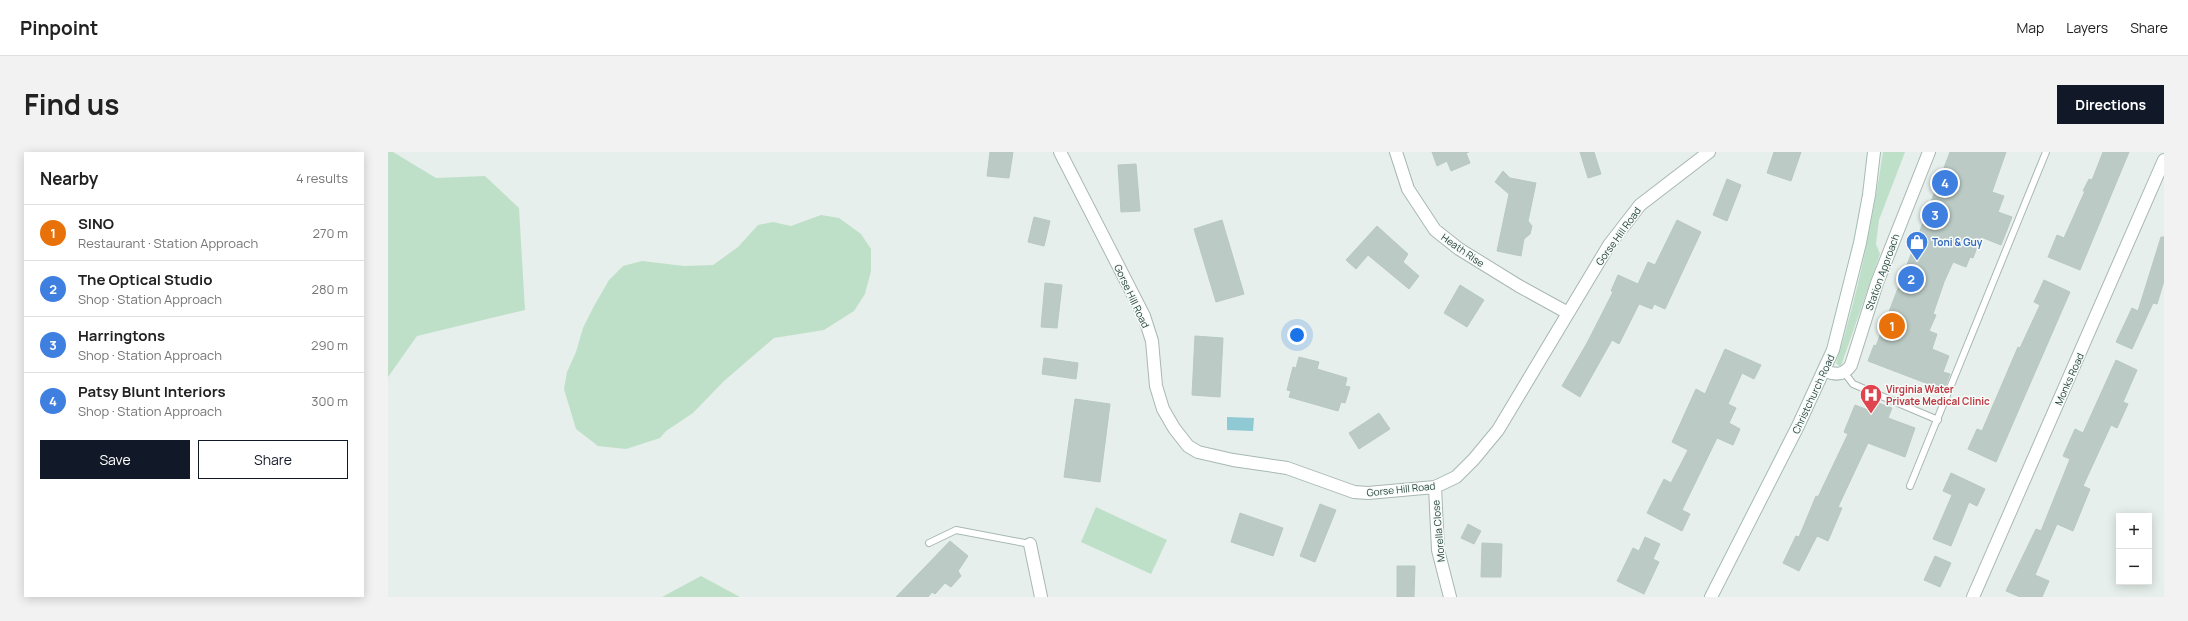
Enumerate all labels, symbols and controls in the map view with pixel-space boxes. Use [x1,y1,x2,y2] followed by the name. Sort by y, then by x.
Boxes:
[20,15,98,41] text: Pinpoint
[2016,18,2044,37] text: Map
[2066,18,2108,37] text: Layers
[2130,18,2168,37] text: Share
[24,85,119,123] text: Find us
[2057,85,2164,124] button: Directions
[40,167,98,190] text: Nearby
[1932,168,1958,198] pin: 4
[296,169,348,187] text: 4 results
[1922,200,1948,230] pin: 3
[1592,204,1644,268] street label: Gorse Hill Road
[78,213,114,234] text: SINO
[50,224,56,242] text: 1
[313,224,348,242] text: 270 m
[1904,229,1930,262] shop icon: Toni & Guy
[1439,230,1488,270] street label: Heath Rise
[1862,232,1902,312] street label: Station Approach
[78,234,258,252] text: Restaurant · Station Approach
[1932,235,1983,249] place label: Toni & Guy
[1111,262,1153,330] street label: Gorse Hill Road
[1898,264,1924,294] pin: 2
[78,269,213,290] text: The Optical Studio
[49,280,57,298] text: 2
[311,280,348,298] text: 280 m
[78,290,222,308] text: Shop · Station Approach
[1879,311,1905,341] pin: 1
[78,325,165,346] text: Harringtons
[1287,325,1307,345] your location
[49,336,57,354] text: 3
[311,336,348,354] text: 290 m
[78,346,222,364] text: Shop · Station Approach
[2051,350,2087,407] street label: Monks Road
[1788,352,1838,436] street label: Christchurch Road
[78,381,226,402] text: Patsy Blunt Interiors
[1858,382,1884,415] hospital icon: Virginia Water Private Medical Clinic
[1886,382,1990,408] place label: Virginia Water Private Medical Clinic
[49,392,57,410] text: 4
[311,392,348,410] text: 300 m
[78,402,222,420] text: Shop · Station Approach
[40,440,190,479] button: Save
[198,440,348,479] button: Share
[1366,478,1436,500] street label: Gorse Hill Road
[1428,499,1448,563] street label: Morella Close
[2116,513,2152,585] map controls
[2116,513,2152,549] button: +
[2116,549,2152,585] button: −

